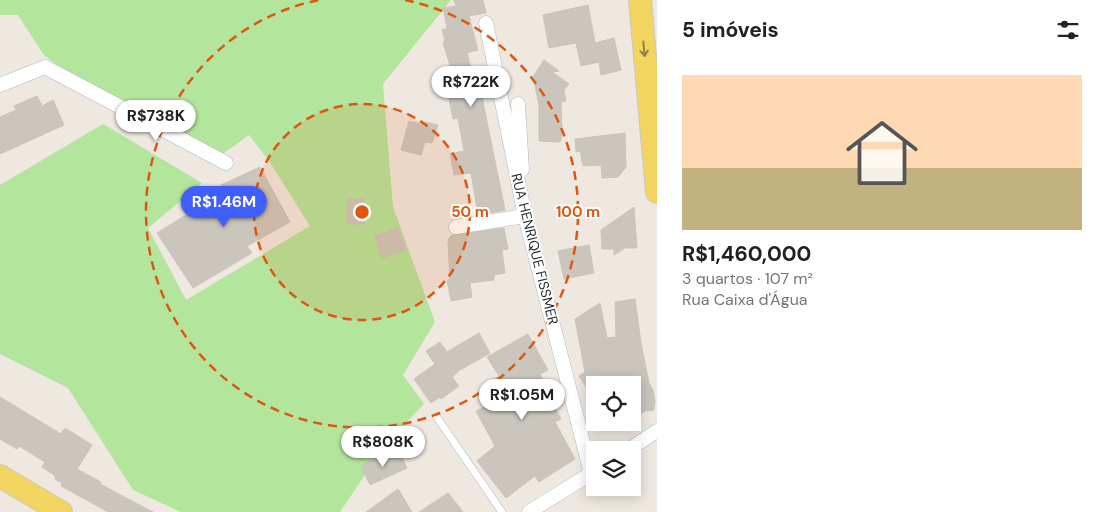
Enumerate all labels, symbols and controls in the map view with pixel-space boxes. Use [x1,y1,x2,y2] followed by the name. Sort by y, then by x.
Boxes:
[682,16,779,44] text: 5 imóveis
[1054,16,1082,44] icon: filters
[640,40,649,56] one-way arrow
[430,66,512,108] pin: R$722K
[442,71,500,92] text: R$722K
[115,100,197,142] pin: R$738K
[127,105,185,126] text: R$738K
[837,108,927,198] icon: home
[507,171,563,327] street label: RUA HENRIQUE FISSMER
[178,186,270,228] pin: R$1.46M
[192,191,256,212] text: R$1.46M
[451,202,489,222] text: 50 m
[556,202,600,222] text: 100 m
[353,203,371,221] centre of rings
[682,240,811,268] text: R$1,460,000
[682,268,813,289] text: 3 quartos · 107 m²
[682,289,808,310] text: Rua Caixa d'Água
[586,376,641,496] map controls
[586,376,641,431] button: locate
[476,378,568,421] pin: R$1.05M
[490,384,554,405] text: R$1.05M
[342,426,424,468] pin: R$808K
[352,431,414,452] text: R$808K
[586,441,641,496] button: layers

